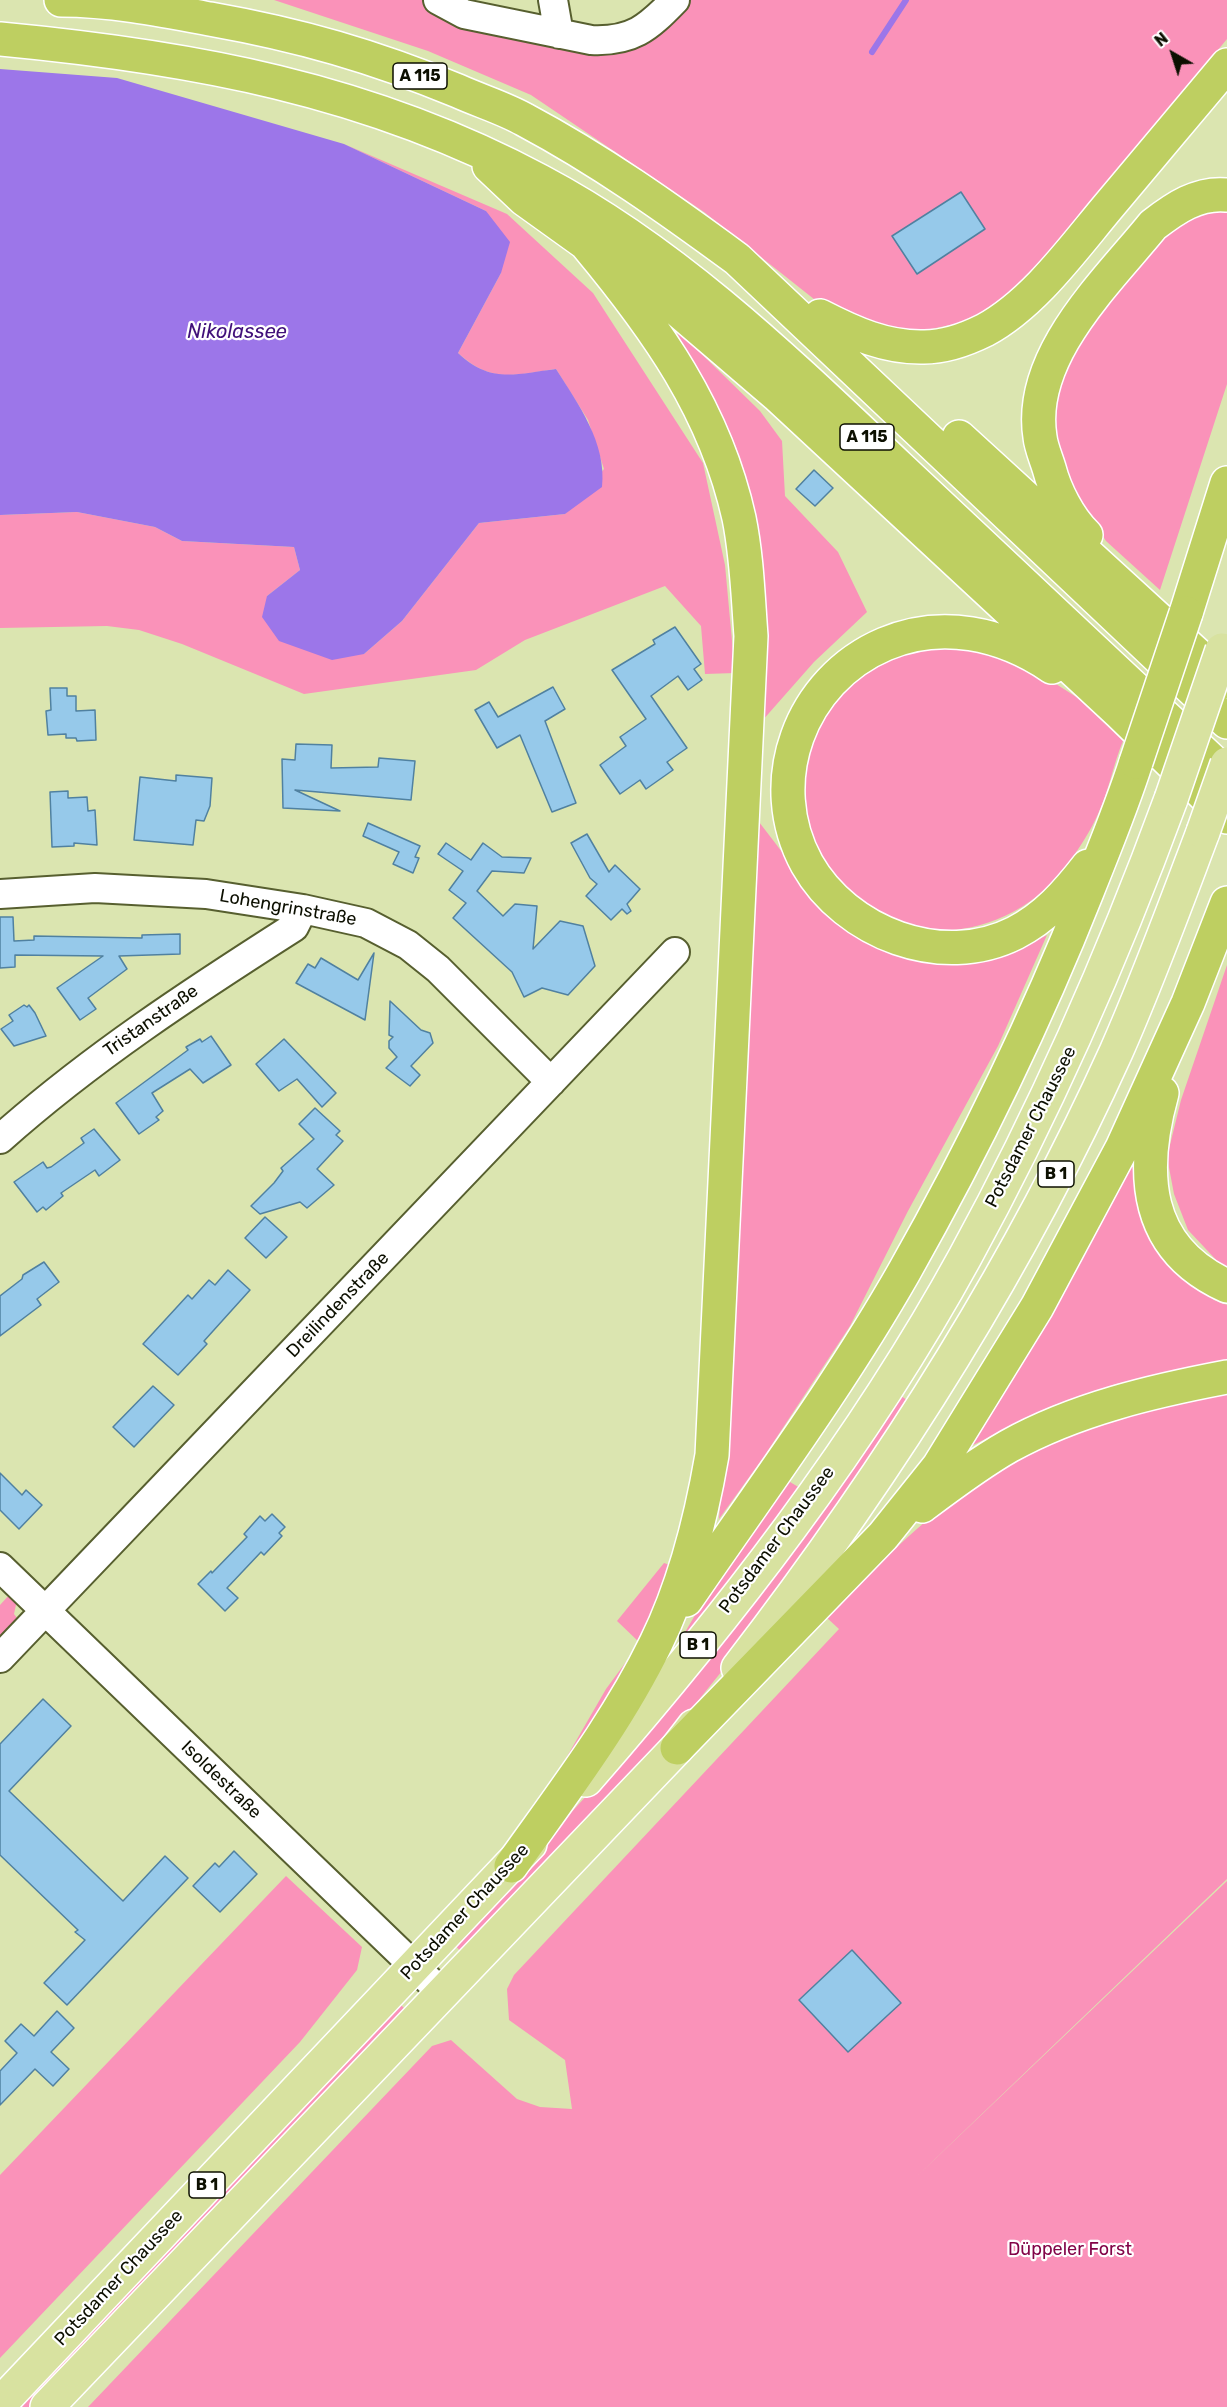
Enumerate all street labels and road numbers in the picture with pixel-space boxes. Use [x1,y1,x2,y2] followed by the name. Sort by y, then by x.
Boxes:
[393,63,447,89] road number: A 115
[840,424,894,450] road number: A 115
[218,885,358,931] street label: Lohengrinstraße
[99,980,203,1062] street label: Tristanstraße
[981,1043,1081,1211] street label: Potsdamer Chaussee
[1038,1161,1074,1187] road number: B 1
[282,1248,394,1362] street label: Dreilindenstraße
[715,1462,839,1618] street label: Potsdamer Chaussee
[680,1632,716,1658] road number: B 1
[176,1736,266,1824] street label: Isoldestraße
[396,1840,534,1984] street label: Potsdamer Chaussee
[189,2172,225,2198] road number: B 1
[50,2206,188,2350] street label: Potsdamer Chaussee

